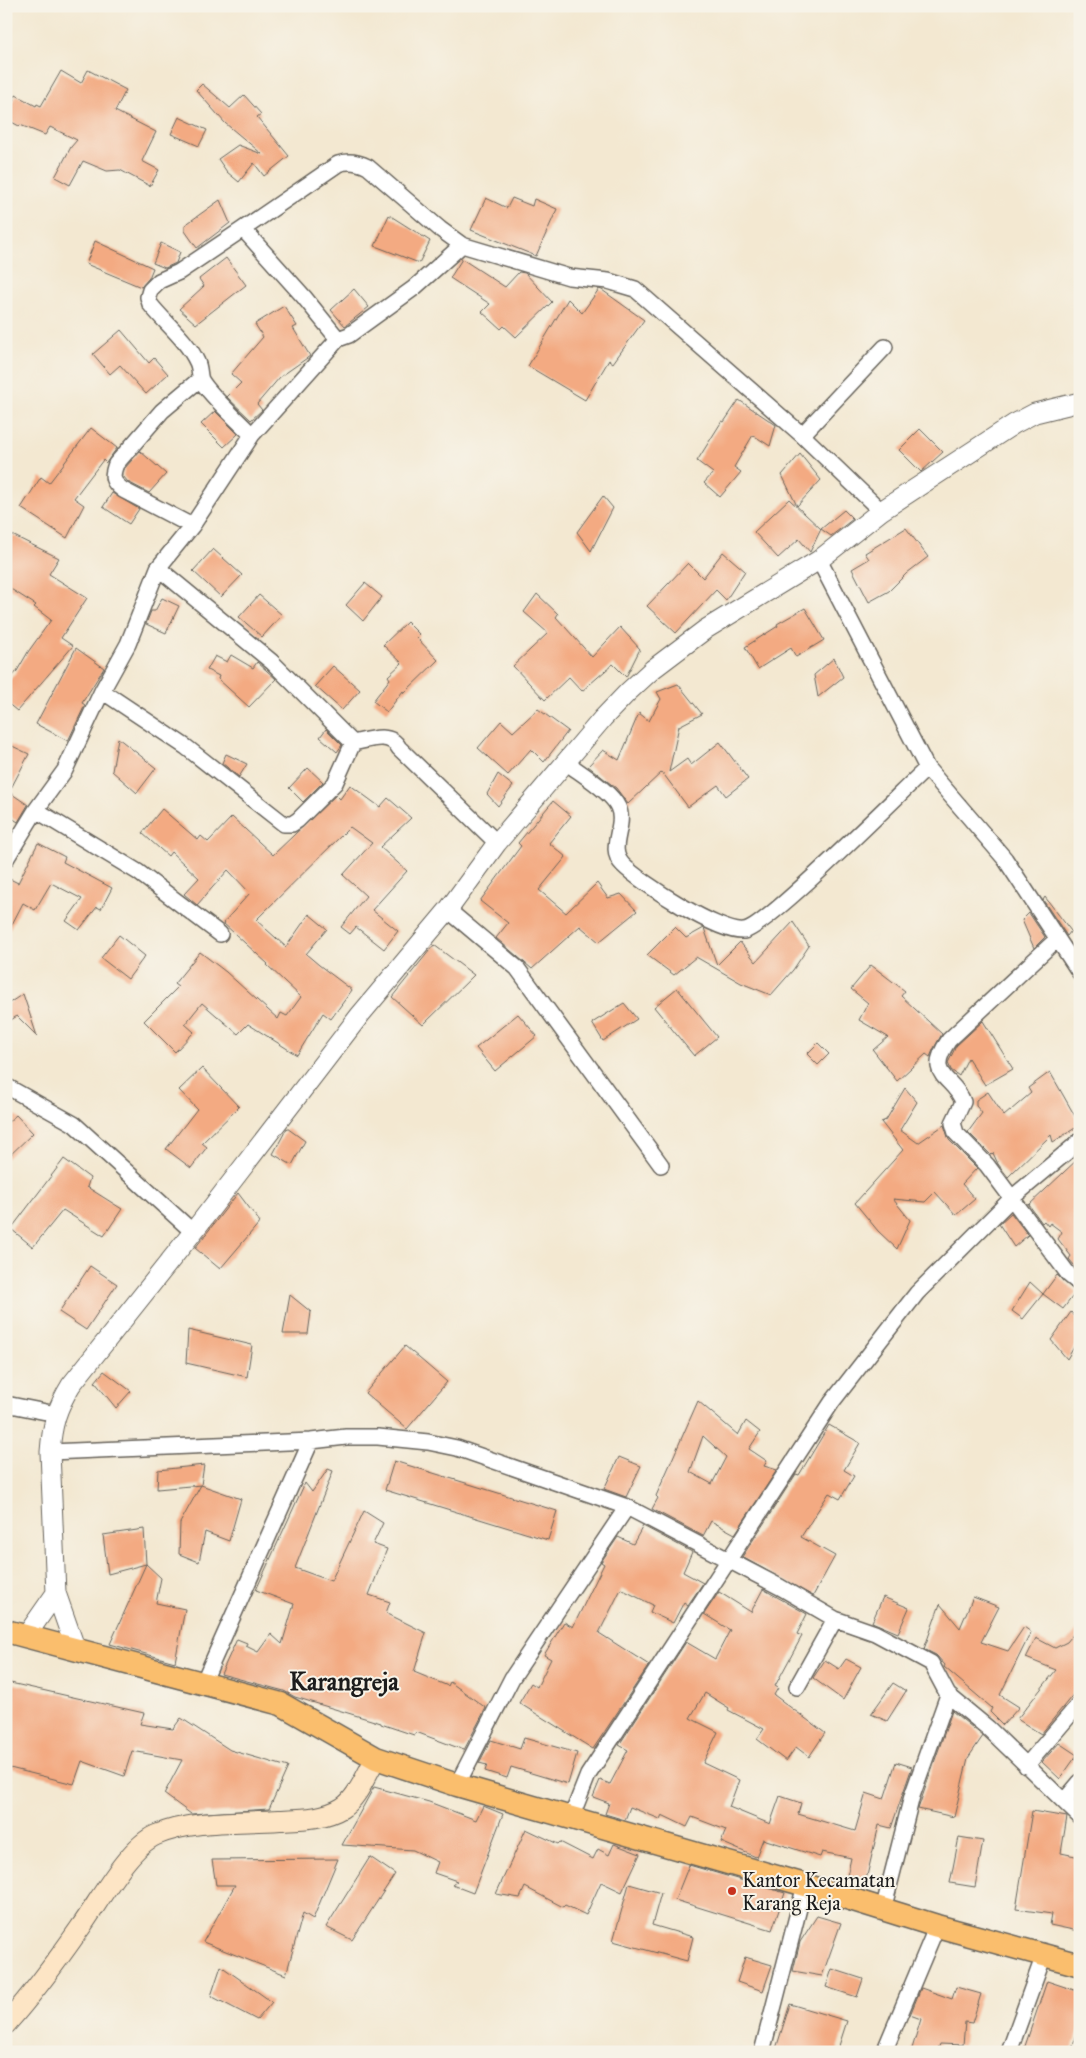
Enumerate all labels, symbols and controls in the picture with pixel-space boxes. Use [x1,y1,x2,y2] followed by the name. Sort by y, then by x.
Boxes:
[289,1666,399,1698] district label: Karangreja
[742,1868,895,1916] place label: Kantor Kecamatan Karang Reja
[726,1885,738,1897] marker: Kantor Kecamatan Karang Reja

